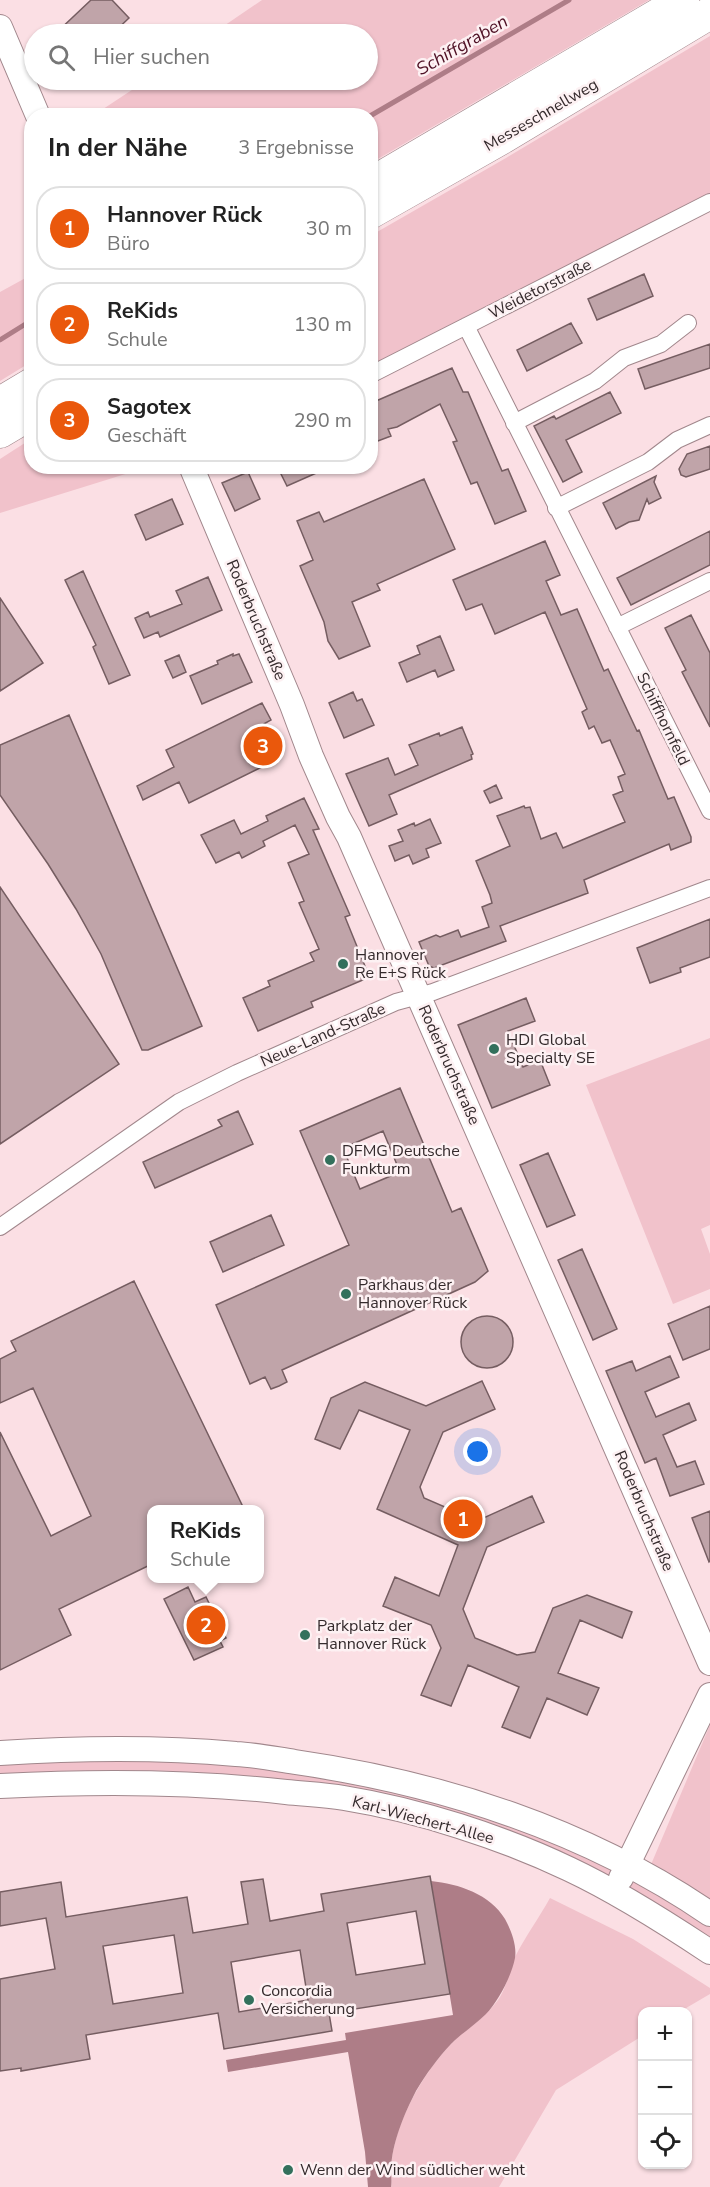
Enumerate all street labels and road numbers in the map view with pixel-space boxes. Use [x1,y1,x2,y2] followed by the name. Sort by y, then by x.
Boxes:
[480,73,602,157] street label: Messeschnellweg
[485,254,595,324] street label: Weidetorstraße
[221,556,291,684] street label: Roderbruchstraße
[631,669,695,769] street label: Schiffhornfeld
[257,998,389,1072] street label: Neue-Land-Straße
[413,1002,485,1128] street label: Roderbruchstraße
[609,1447,679,1575] street label: Roderbruchstraße
[350,1791,496,1849] street label: Karl-Wiechert-Allee

